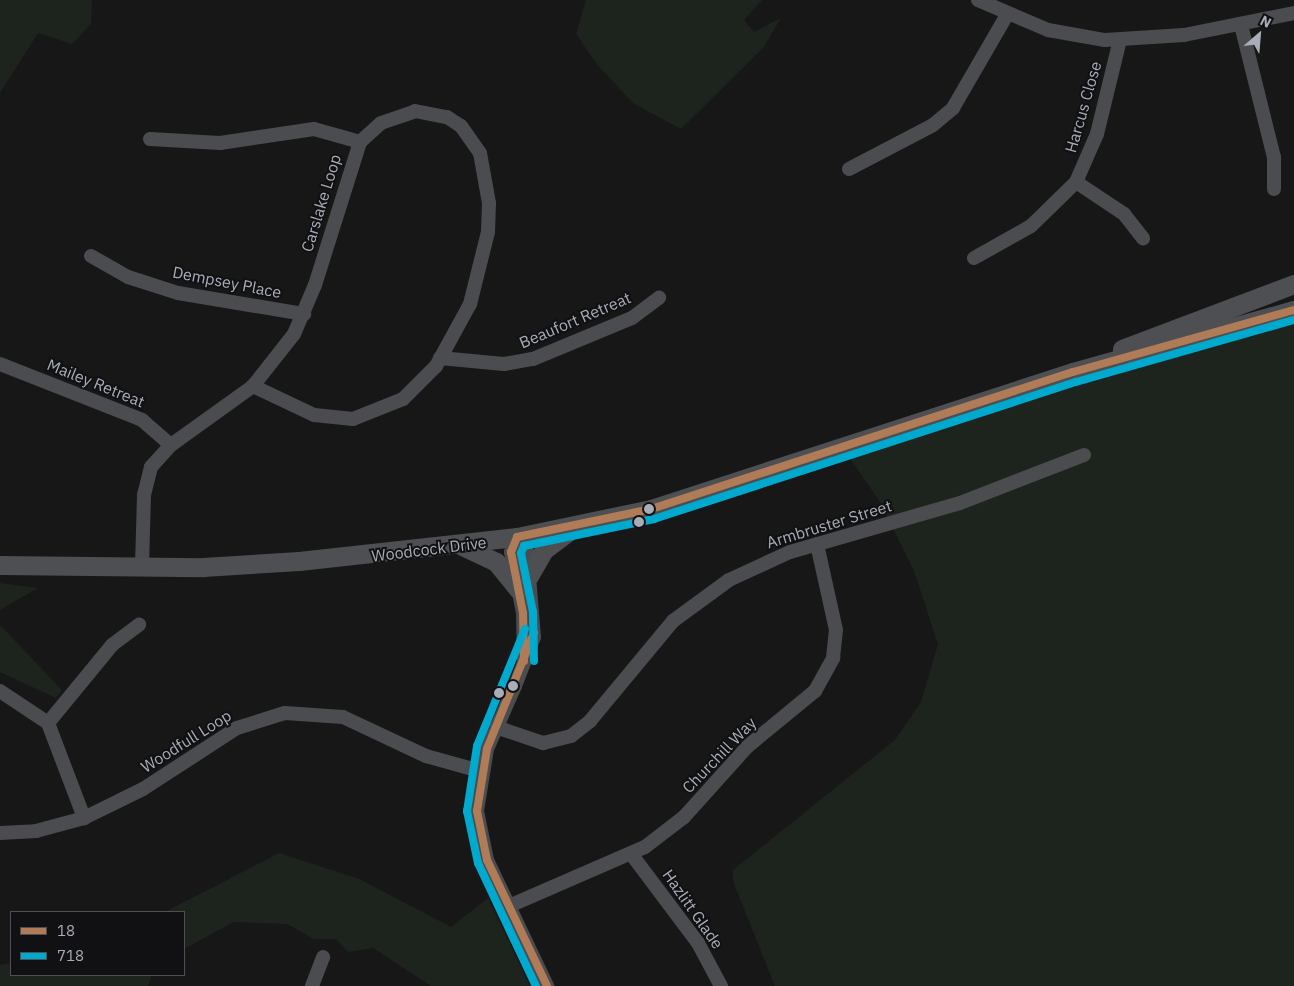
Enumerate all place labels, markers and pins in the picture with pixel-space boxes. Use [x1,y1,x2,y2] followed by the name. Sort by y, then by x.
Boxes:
[644,504,654,514] unlabelled marker
[634,517,644,527] unlabelled marker
[508,681,518,691] unlabelled marker
[494,688,504,698] unlabelled marker

